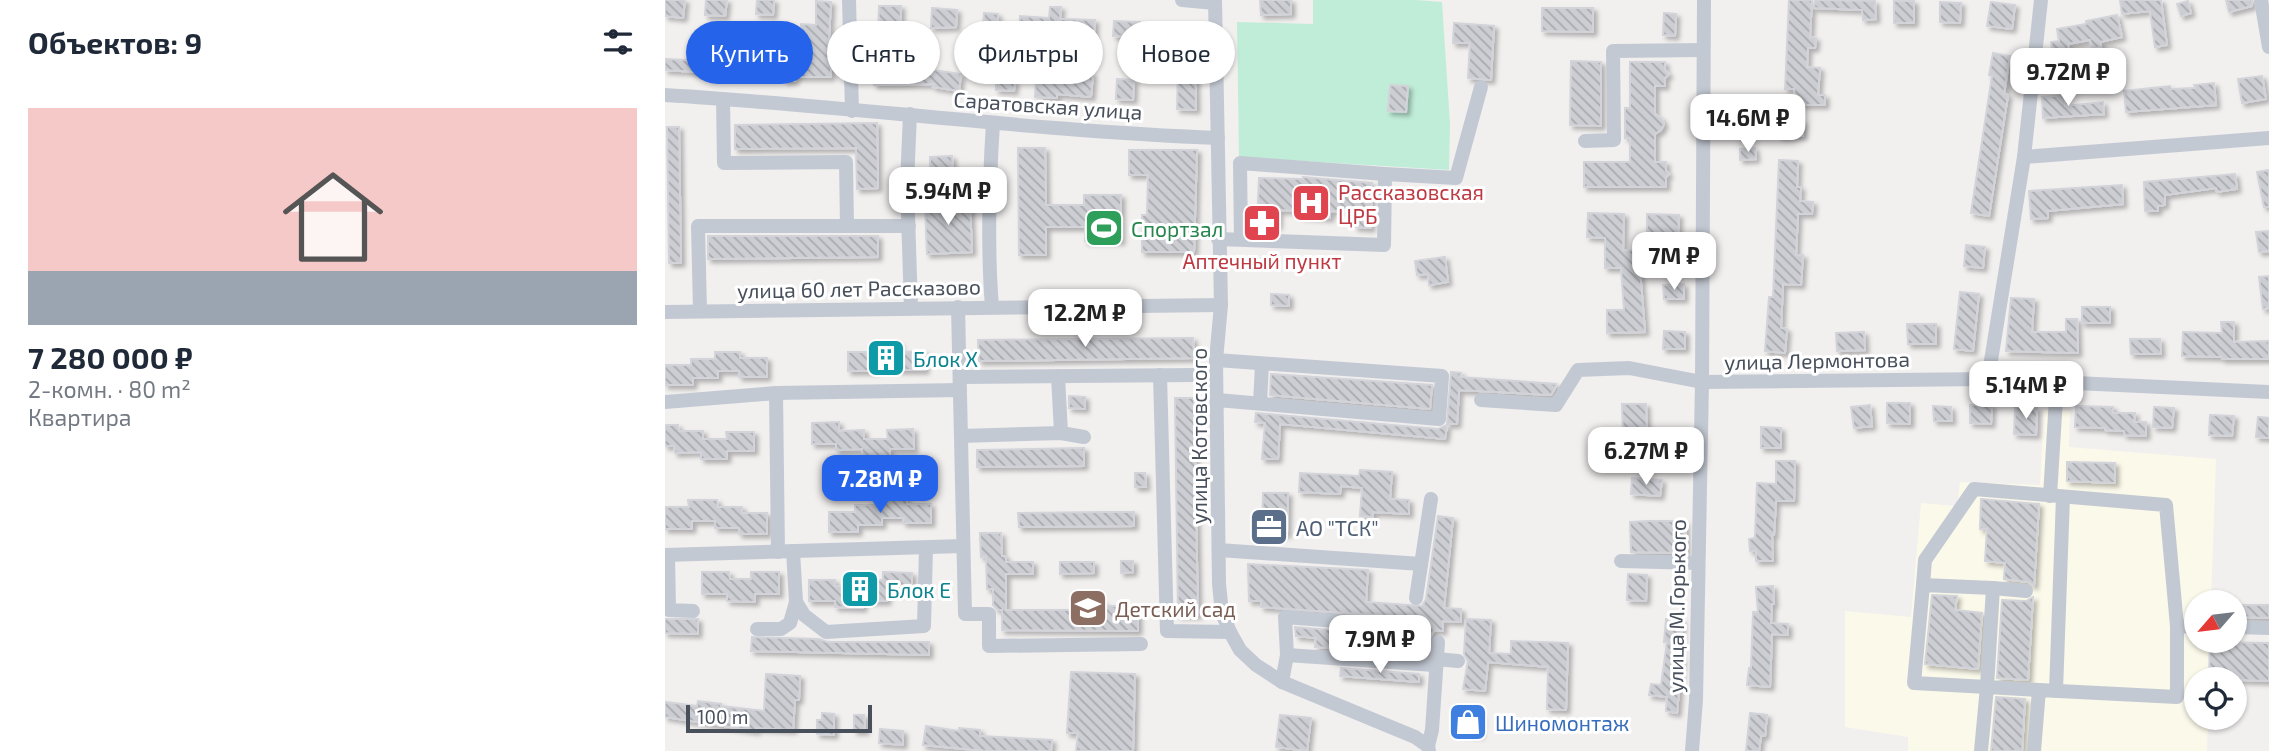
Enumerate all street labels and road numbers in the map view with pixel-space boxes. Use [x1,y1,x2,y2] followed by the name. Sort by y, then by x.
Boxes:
[953,86,1143,125] street label: Саратовская улица
[737,273,981,304] street label: улица 60 лет Рассказово
[1724,346,1910,375] street label: улица Лермонтова
[1186,348,1212,524] street label: улица Котовского
[1662,519,1691,693] street label: улица М.Горького

